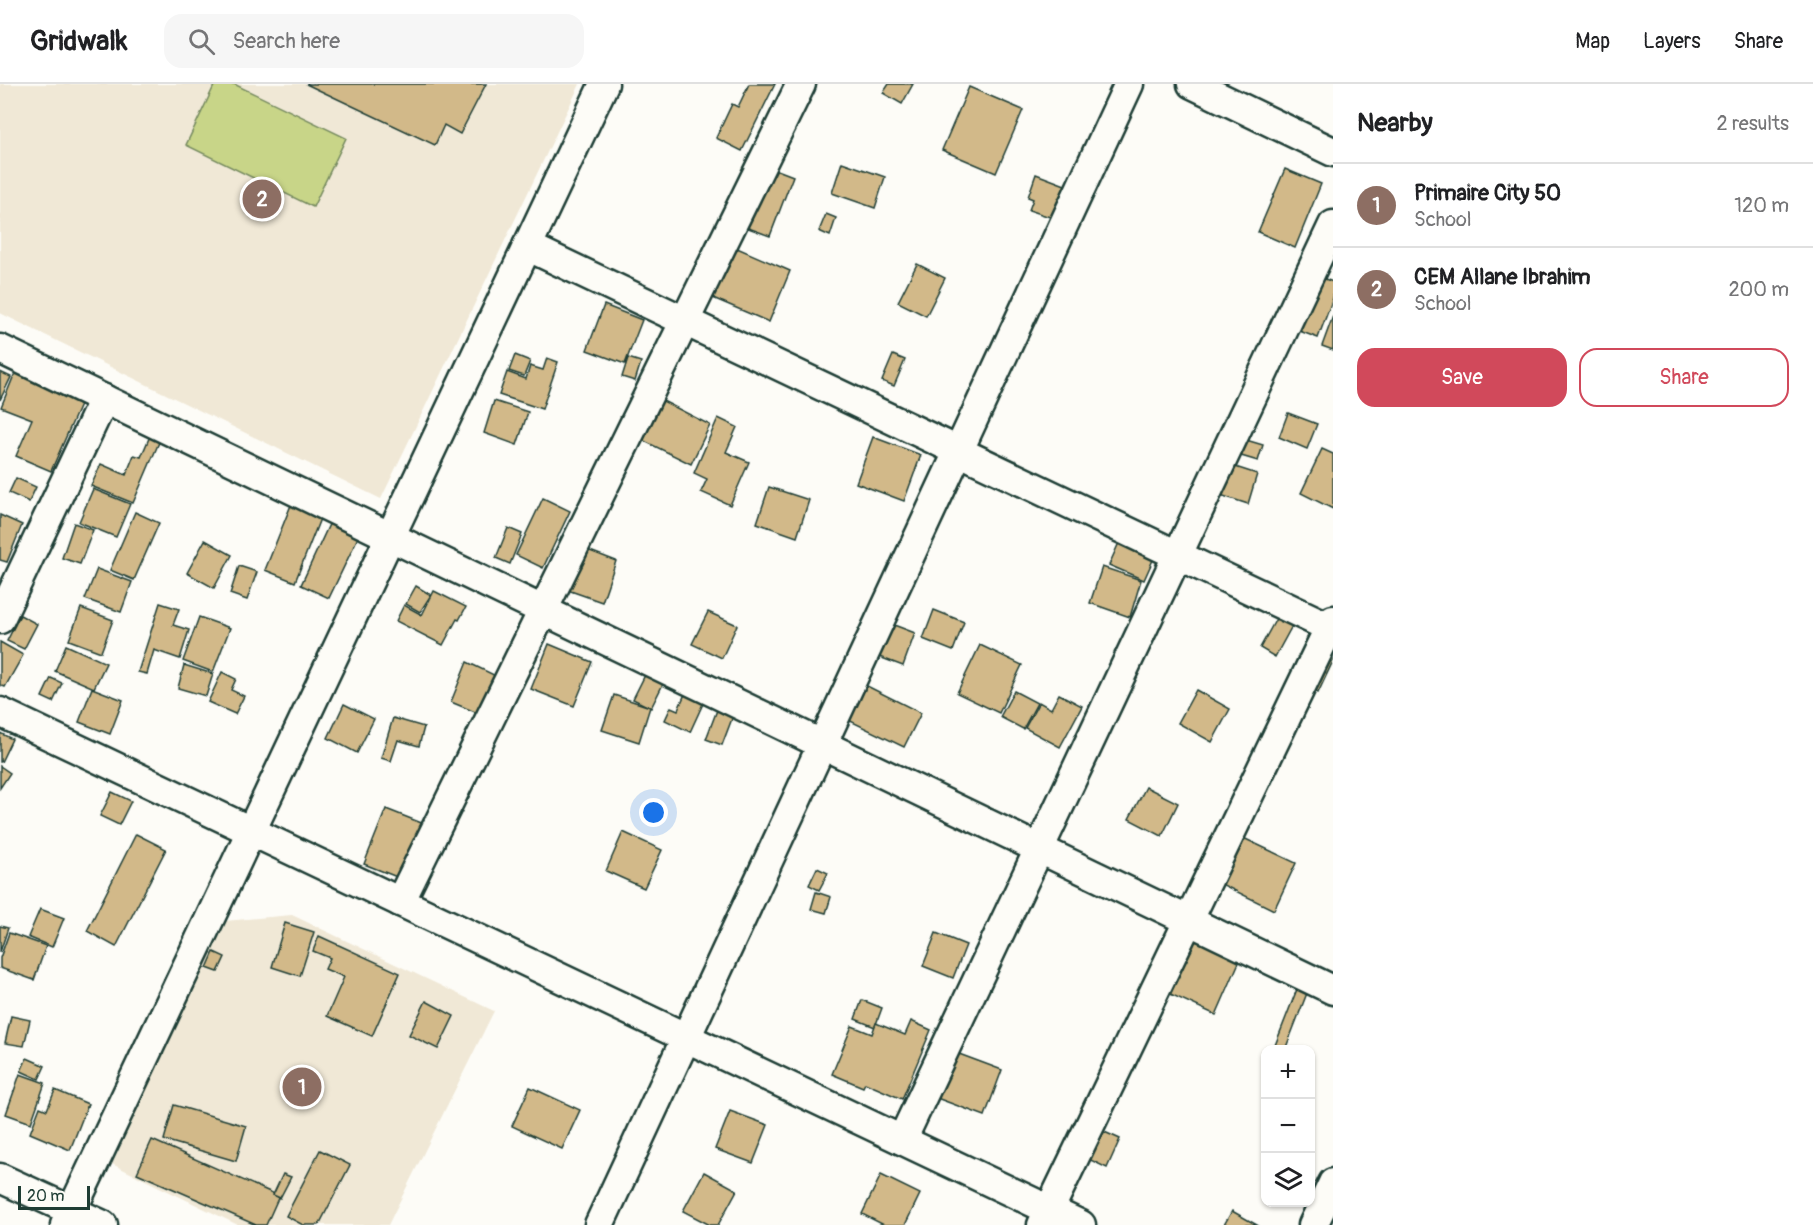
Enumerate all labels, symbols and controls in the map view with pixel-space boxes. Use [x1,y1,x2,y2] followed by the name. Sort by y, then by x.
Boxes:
[164,14,584,68] search box
[30,24,128,59] text: Gridwalk
[185,25,218,58] icon: search
[233,27,340,55] text: Search here
[1575,28,1610,55] text: Map
[1643,28,1701,55] text: Layers
[1734,28,1783,55] text: Share
[1357,107,1433,139] text: Nearby
[1717,111,1789,136] text: 2 results
[242,176,282,222] pin: 2
[1414,179,1561,207] text: Primaire City 50
[1373,193,1380,218] text: 1
[1734,193,1789,218] text: 120 m
[1414,207,1471,232] text: School
[1414,263,1591,291] text: CEM Allane Ibrahim
[1371,277,1382,302] text: 2
[1728,277,1789,302] text: 200 m
[1414,291,1471,316] text: School
[1357,348,1567,407] button: Save
[1579,348,1789,407] button: Share
[639,798,668,827] your location
[1261,1045,1315,1207] map controls
[1261,1045,1315,1099] button: +
[282,1064,322,1110] pin: 1
[1261,1099,1315,1153] button: −
[1261,1153,1315,1207] button: layers
[18,1183,90,1210] scale bar
[27,1186,65,1206] text: 20 m

